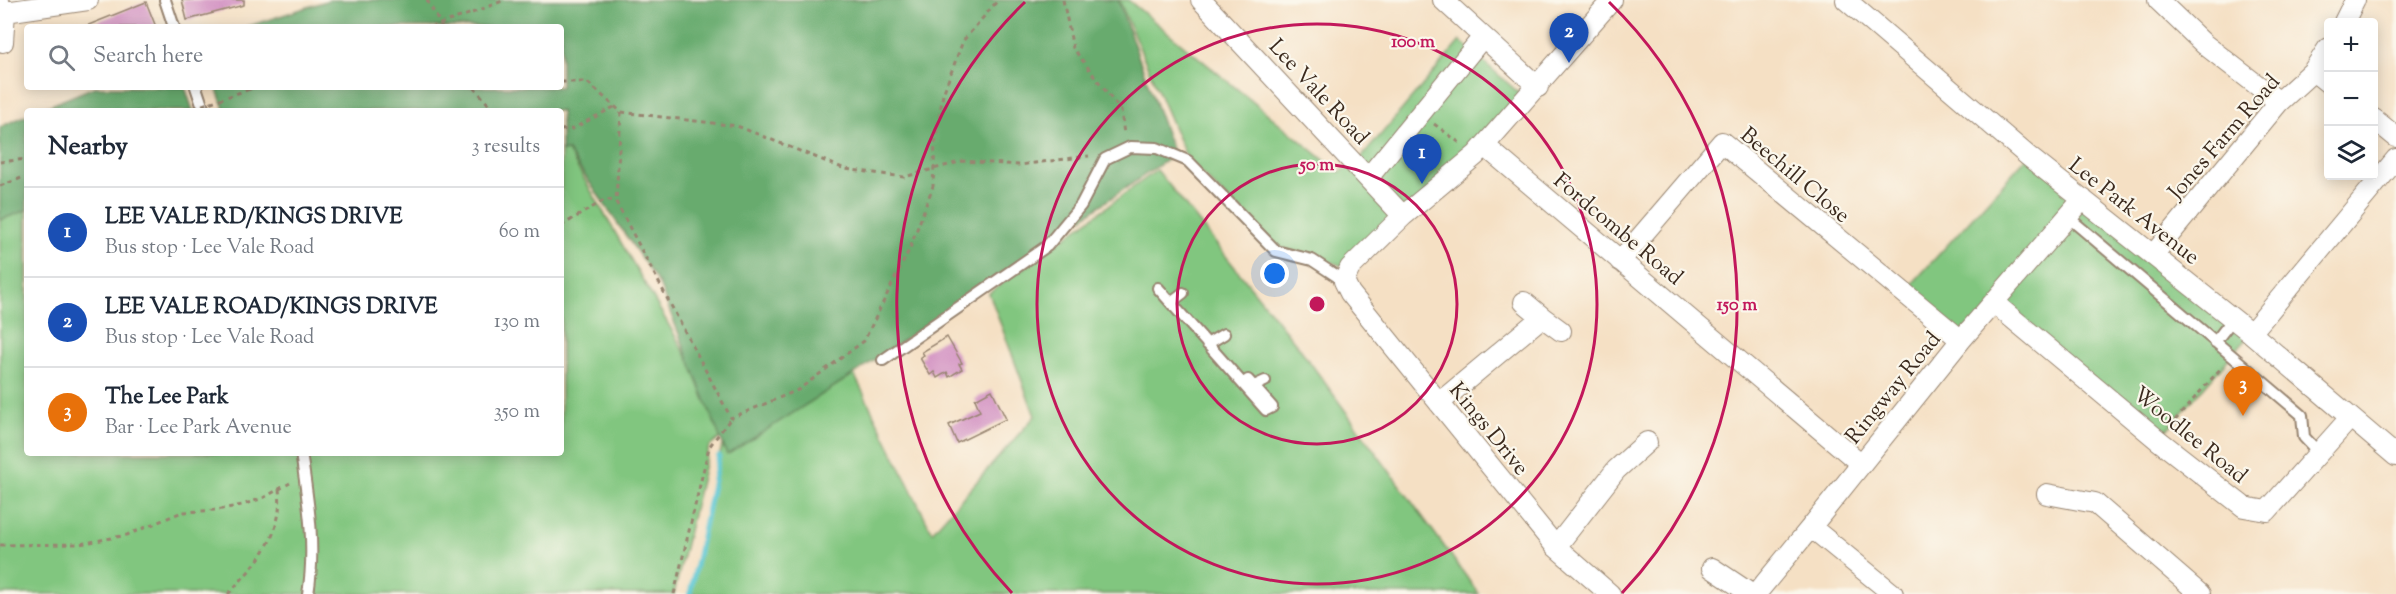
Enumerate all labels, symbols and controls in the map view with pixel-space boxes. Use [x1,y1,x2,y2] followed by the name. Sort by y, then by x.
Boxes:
[1550,14,1588,63] pin: 2
[2324,18,2378,180] map controls
[2324,18,2378,72] button: +
[24,24,564,90] search box
[1391,30,1435,56] text: 100 m
[1260,33,1376,153] street label: Lee Vale Road
[45,41,78,74] icon: search
[93,41,203,73] text: Search here
[2161,68,2289,208] street label: Jones Farm Road
[2324,72,2378,126] button: −
[1732,121,1856,232] street label: Beechill Close
[2324,126,2378,180] button: layers
[48,129,128,166] text: Nearby
[471,133,540,162] text: 3 results
[1402,134,1442,184] pin: 1
[2061,151,2206,274] street label: Lee Park Avenue
[1298,153,1334,179] text: 50 m
[1545,166,1689,294] street label: Fordcombe Road
[105,202,403,234] text: LEE VALE RD/KINGS DRIVE
[64,218,71,247] text: 1
[499,218,540,247] text: 60 m
[105,234,314,263] text: Bus stop · Lee Vale Road
[1260,259,1289,288] your location
[105,292,437,324] text: LEE VALE ROAD/KINGS DRIVE
[1717,293,1757,319] text: 150 m
[1307,294,1327,314] centre of rings
[63,308,72,337] text: 2
[494,308,540,337] text: 130 m
[105,324,314,353] text: Bus stop · Lee Vale Road
[1839,326,1950,452] street label: Ringway Road
[2224,366,2262,416] pin: 3
[1440,376,1535,483] street label: Kings Drive
[2125,380,2253,493] street label: Woodlee Road
[105,382,229,414] text: The Lee Park
[63,398,72,427] text: 3
[494,398,540,427] text: 350 m
[105,414,292,443] text: Bar · Lee Park Avenue

